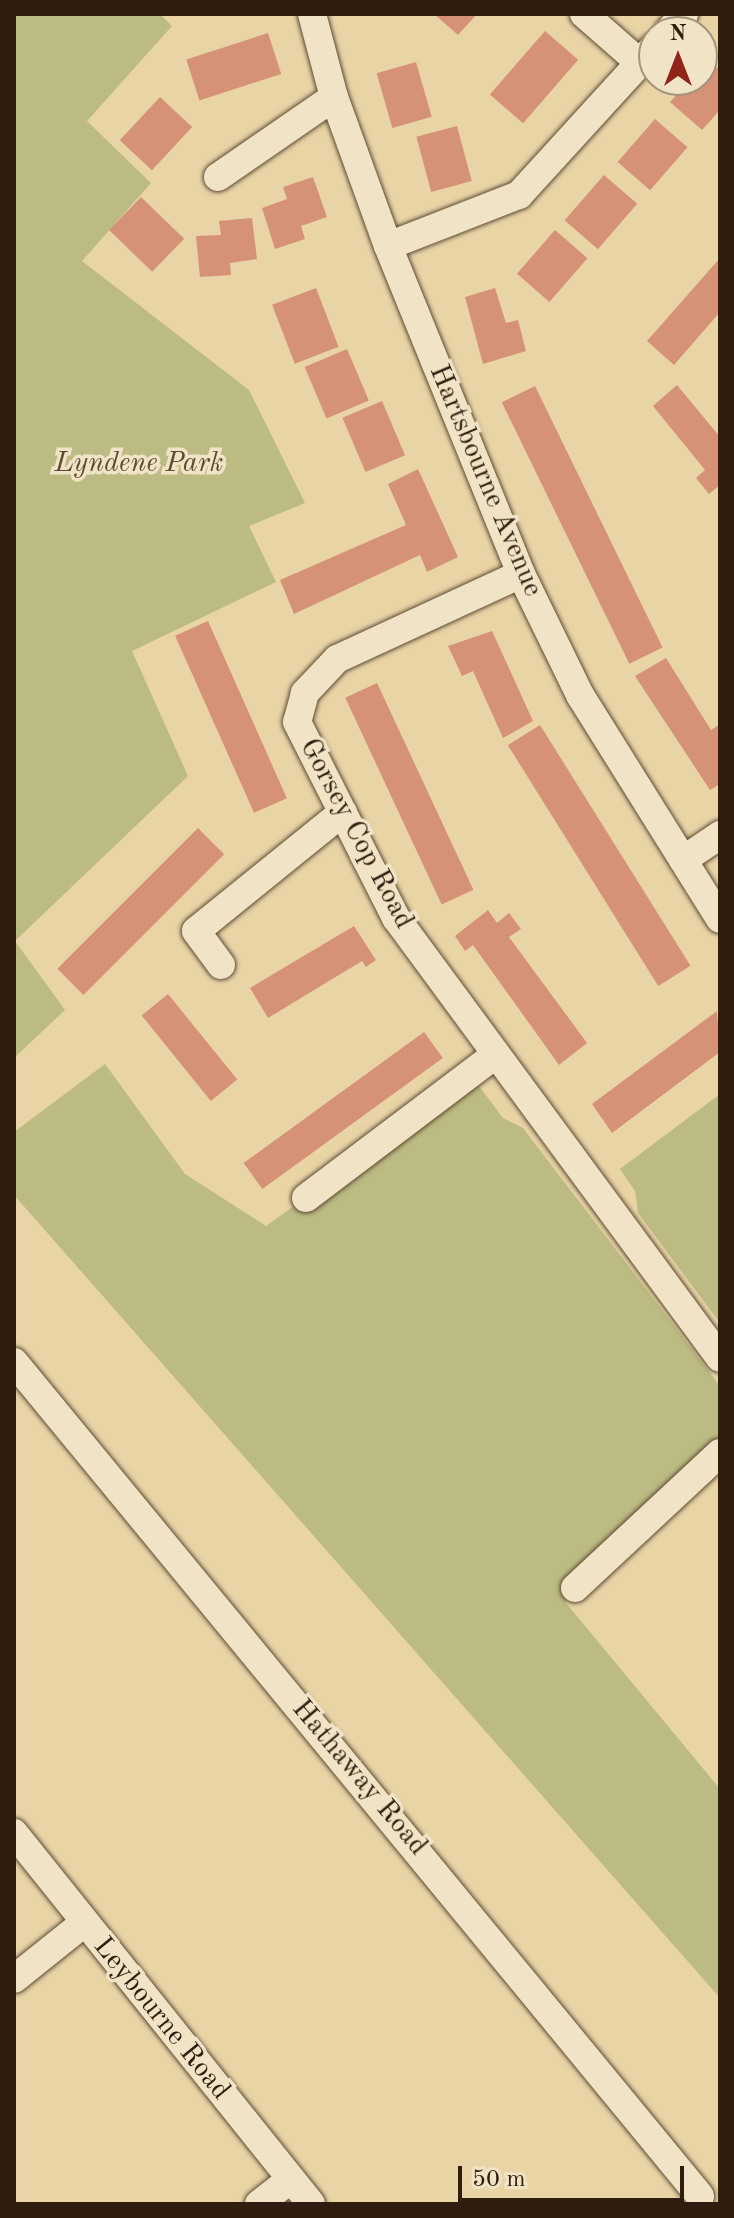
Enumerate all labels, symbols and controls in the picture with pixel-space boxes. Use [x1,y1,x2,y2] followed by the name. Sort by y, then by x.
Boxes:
[638,16,718,96] north arrow
[670,23,686,45] text: N
[421,360,549,602] street label: Hartsbourne Avenue
[55,447,223,481] park label: Lyndene Park
[292,733,420,935] street label: Gorsey Cop Road
[284,1693,434,1863] street label: Hathaway Road
[85,1931,237,2107] street label: Leybourne Road
[462,2150,688,2200] scale bar
[472,2168,526,2192] text: 50 m

